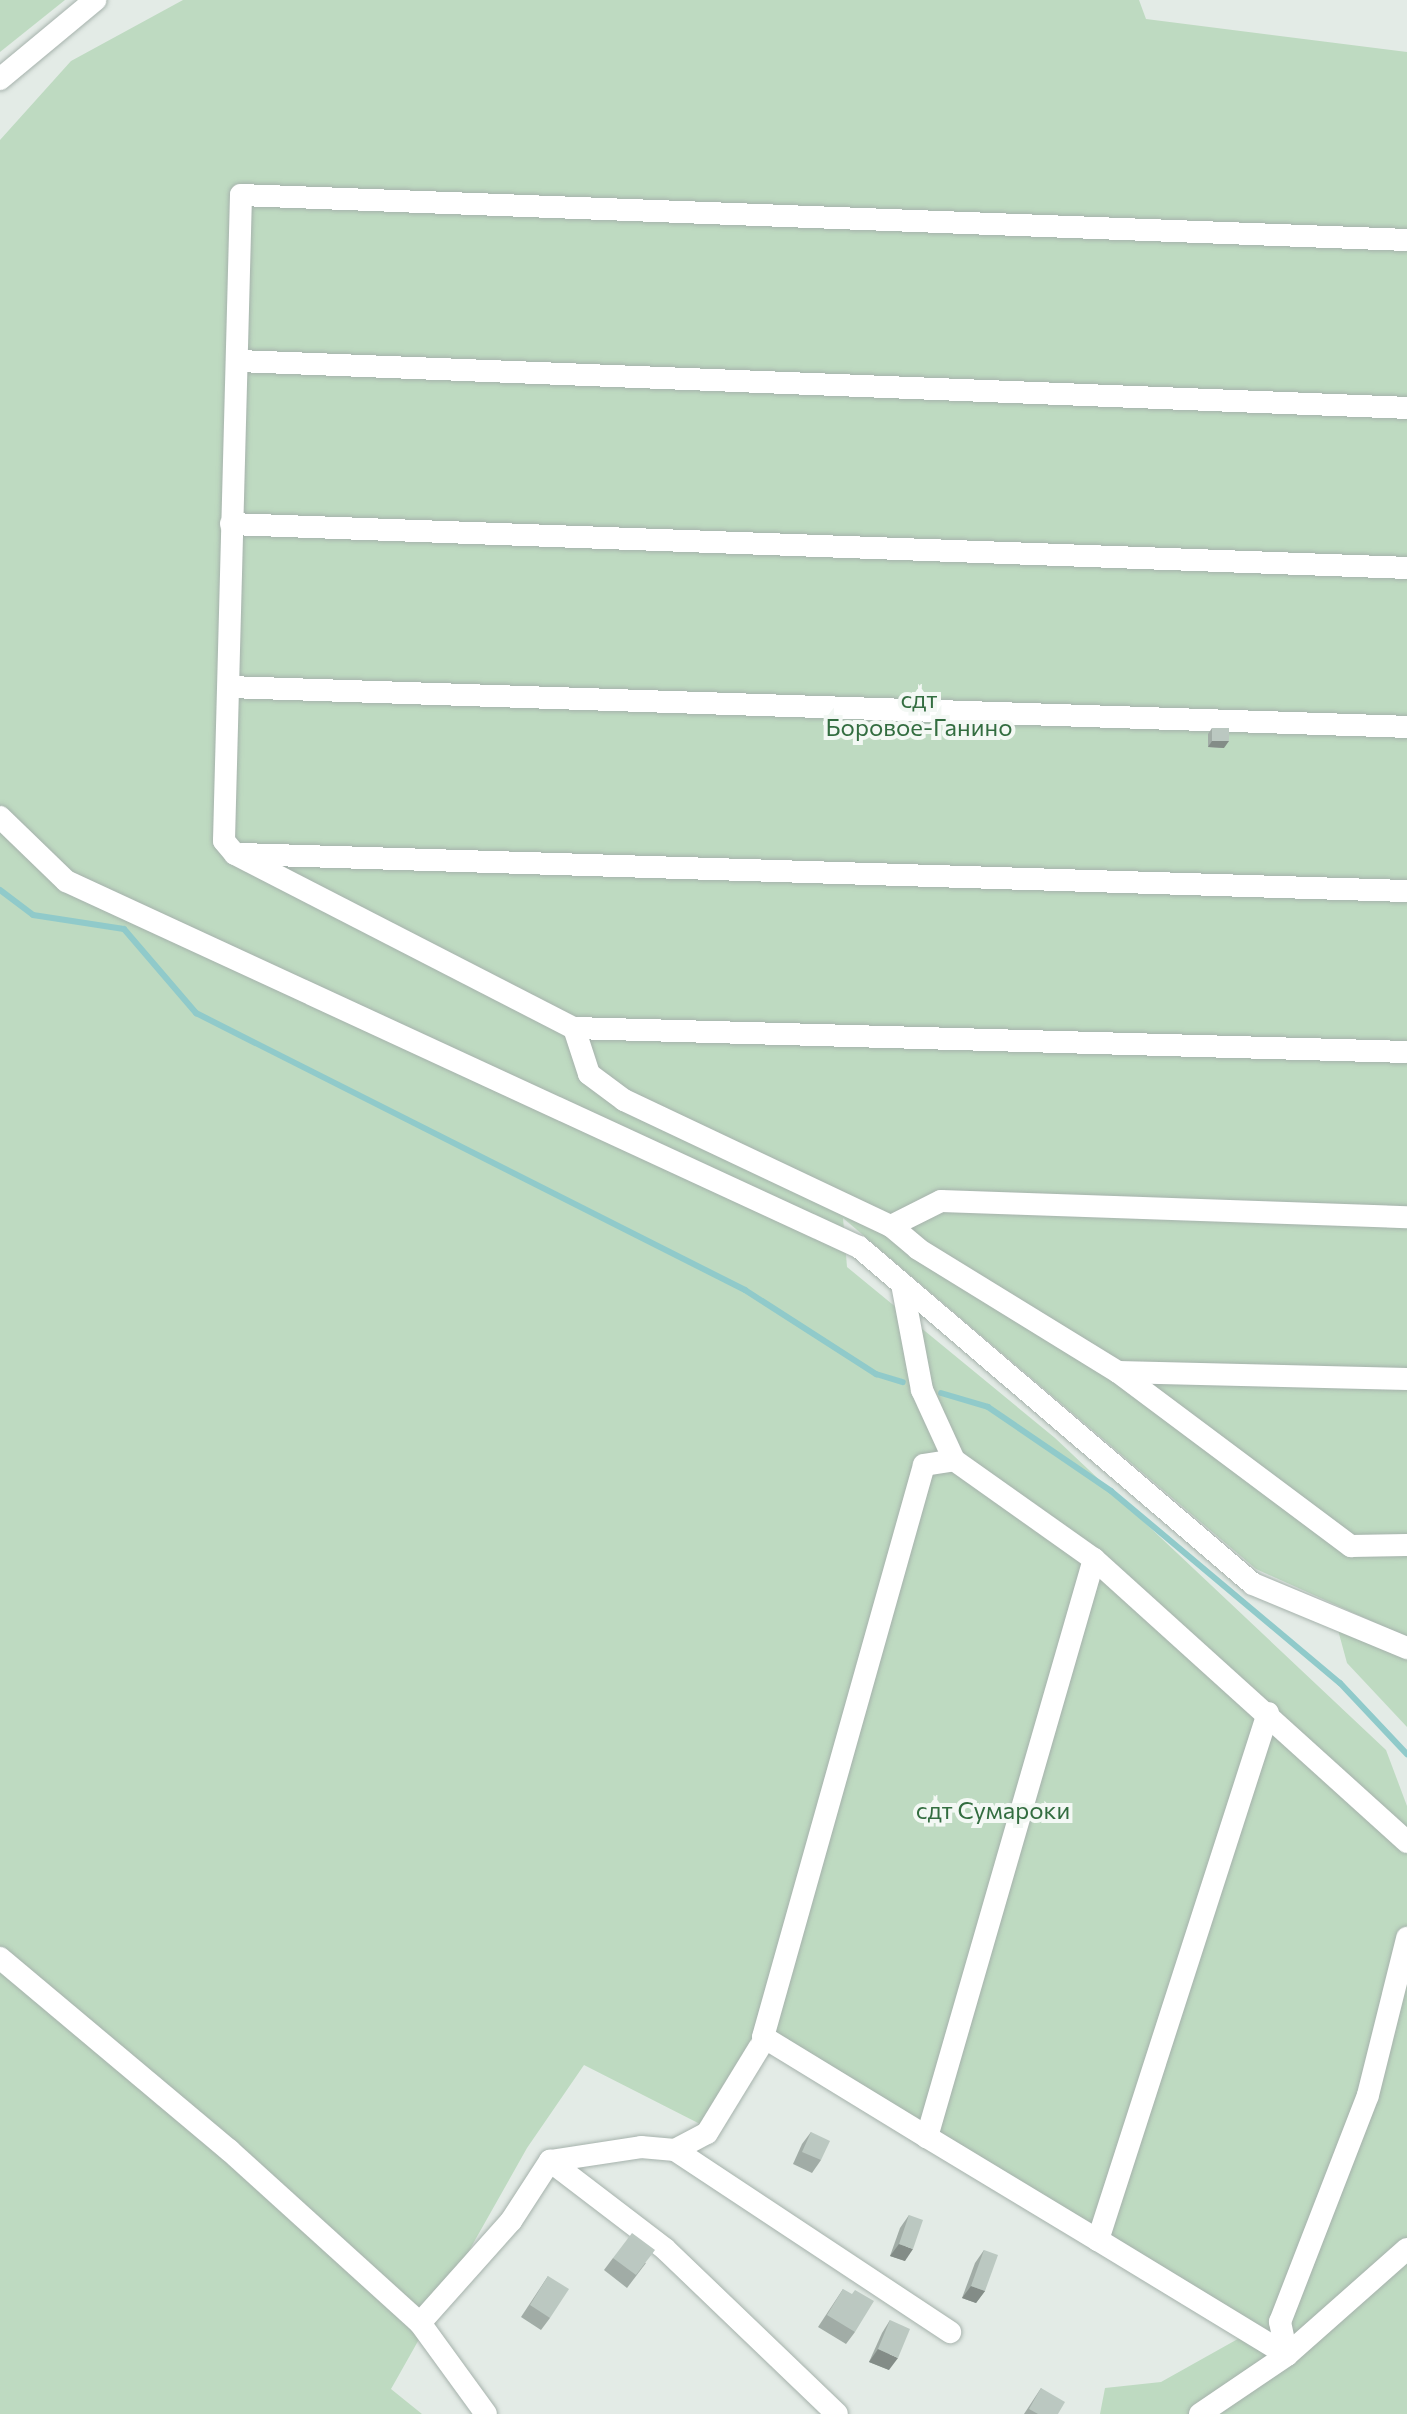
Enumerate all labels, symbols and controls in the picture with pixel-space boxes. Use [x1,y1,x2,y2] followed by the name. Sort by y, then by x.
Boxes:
[825,685,1013,741] park label: сдт Боровое-Ганино
[916,1796,1070,1824] park label: сдт Сумароки

